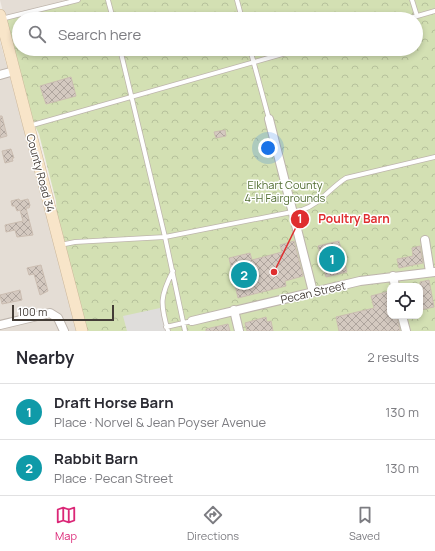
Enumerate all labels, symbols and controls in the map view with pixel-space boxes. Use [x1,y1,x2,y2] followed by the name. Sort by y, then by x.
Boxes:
[12,12,423,56] search box
[26,23,48,45] icon: search
[58,24,141,45] text: Search here
[23,132,59,214] street label: County Road 34
[258,138,278,158] your location
[245,177,326,205] park label: Elkhart County 4-H Fairgrounds
[290,207,398,231] callout: Poultry Barn
[297,210,303,227] text: 1
[318,210,390,227] text: Poultry Barn
[319,244,345,274] pin: 1
[231,260,257,290] pin: 2
[279,277,347,307] street label: Pecan Street
[387,283,423,319] map controls
[387,283,423,319] button: locate
[12,303,114,322] scale bar
[18,304,47,319] text: 100 m
[16,346,74,369] text: Nearby
[367,348,419,366] text: 2 results
[54,392,174,413] text: Draft Horse Barn
[26,403,32,421] text: 1
[385,403,419,421] text: 130 m
[54,413,266,431] text: Place · Norvel & Jean Poyser Avenue
[54,448,138,469] text: Rabbit Barn
[25,459,33,477] text: 2
[385,459,419,477] text: 130 m
[54,469,173,487] text: Place · Pecan Street
[55,504,77,543] tab: Map
[187,504,239,543] tab: Directions
[349,504,380,543] tab: Saved

